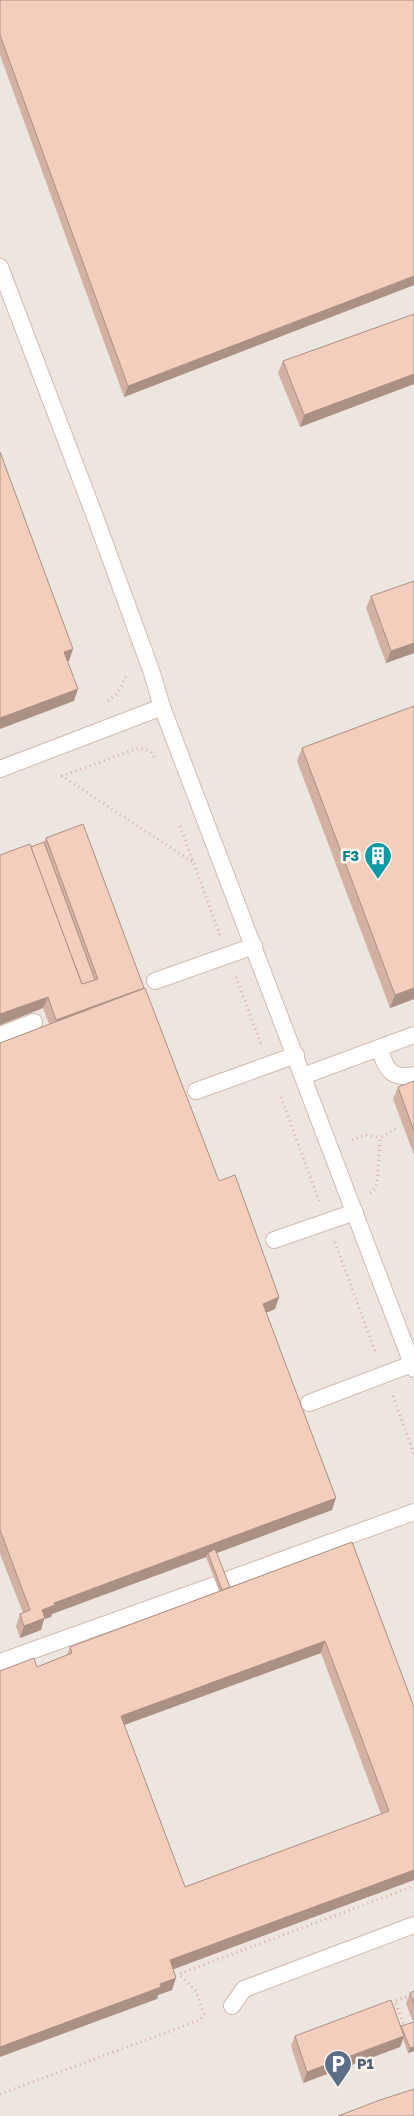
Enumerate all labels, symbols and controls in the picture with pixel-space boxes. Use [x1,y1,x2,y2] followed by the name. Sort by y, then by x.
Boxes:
[363,841,393,880] building icon: F3
[342,847,359,864] place label: F3
[323,2049,353,2088] parking icon: P1
[357,2055,374,2072] place label: P1

